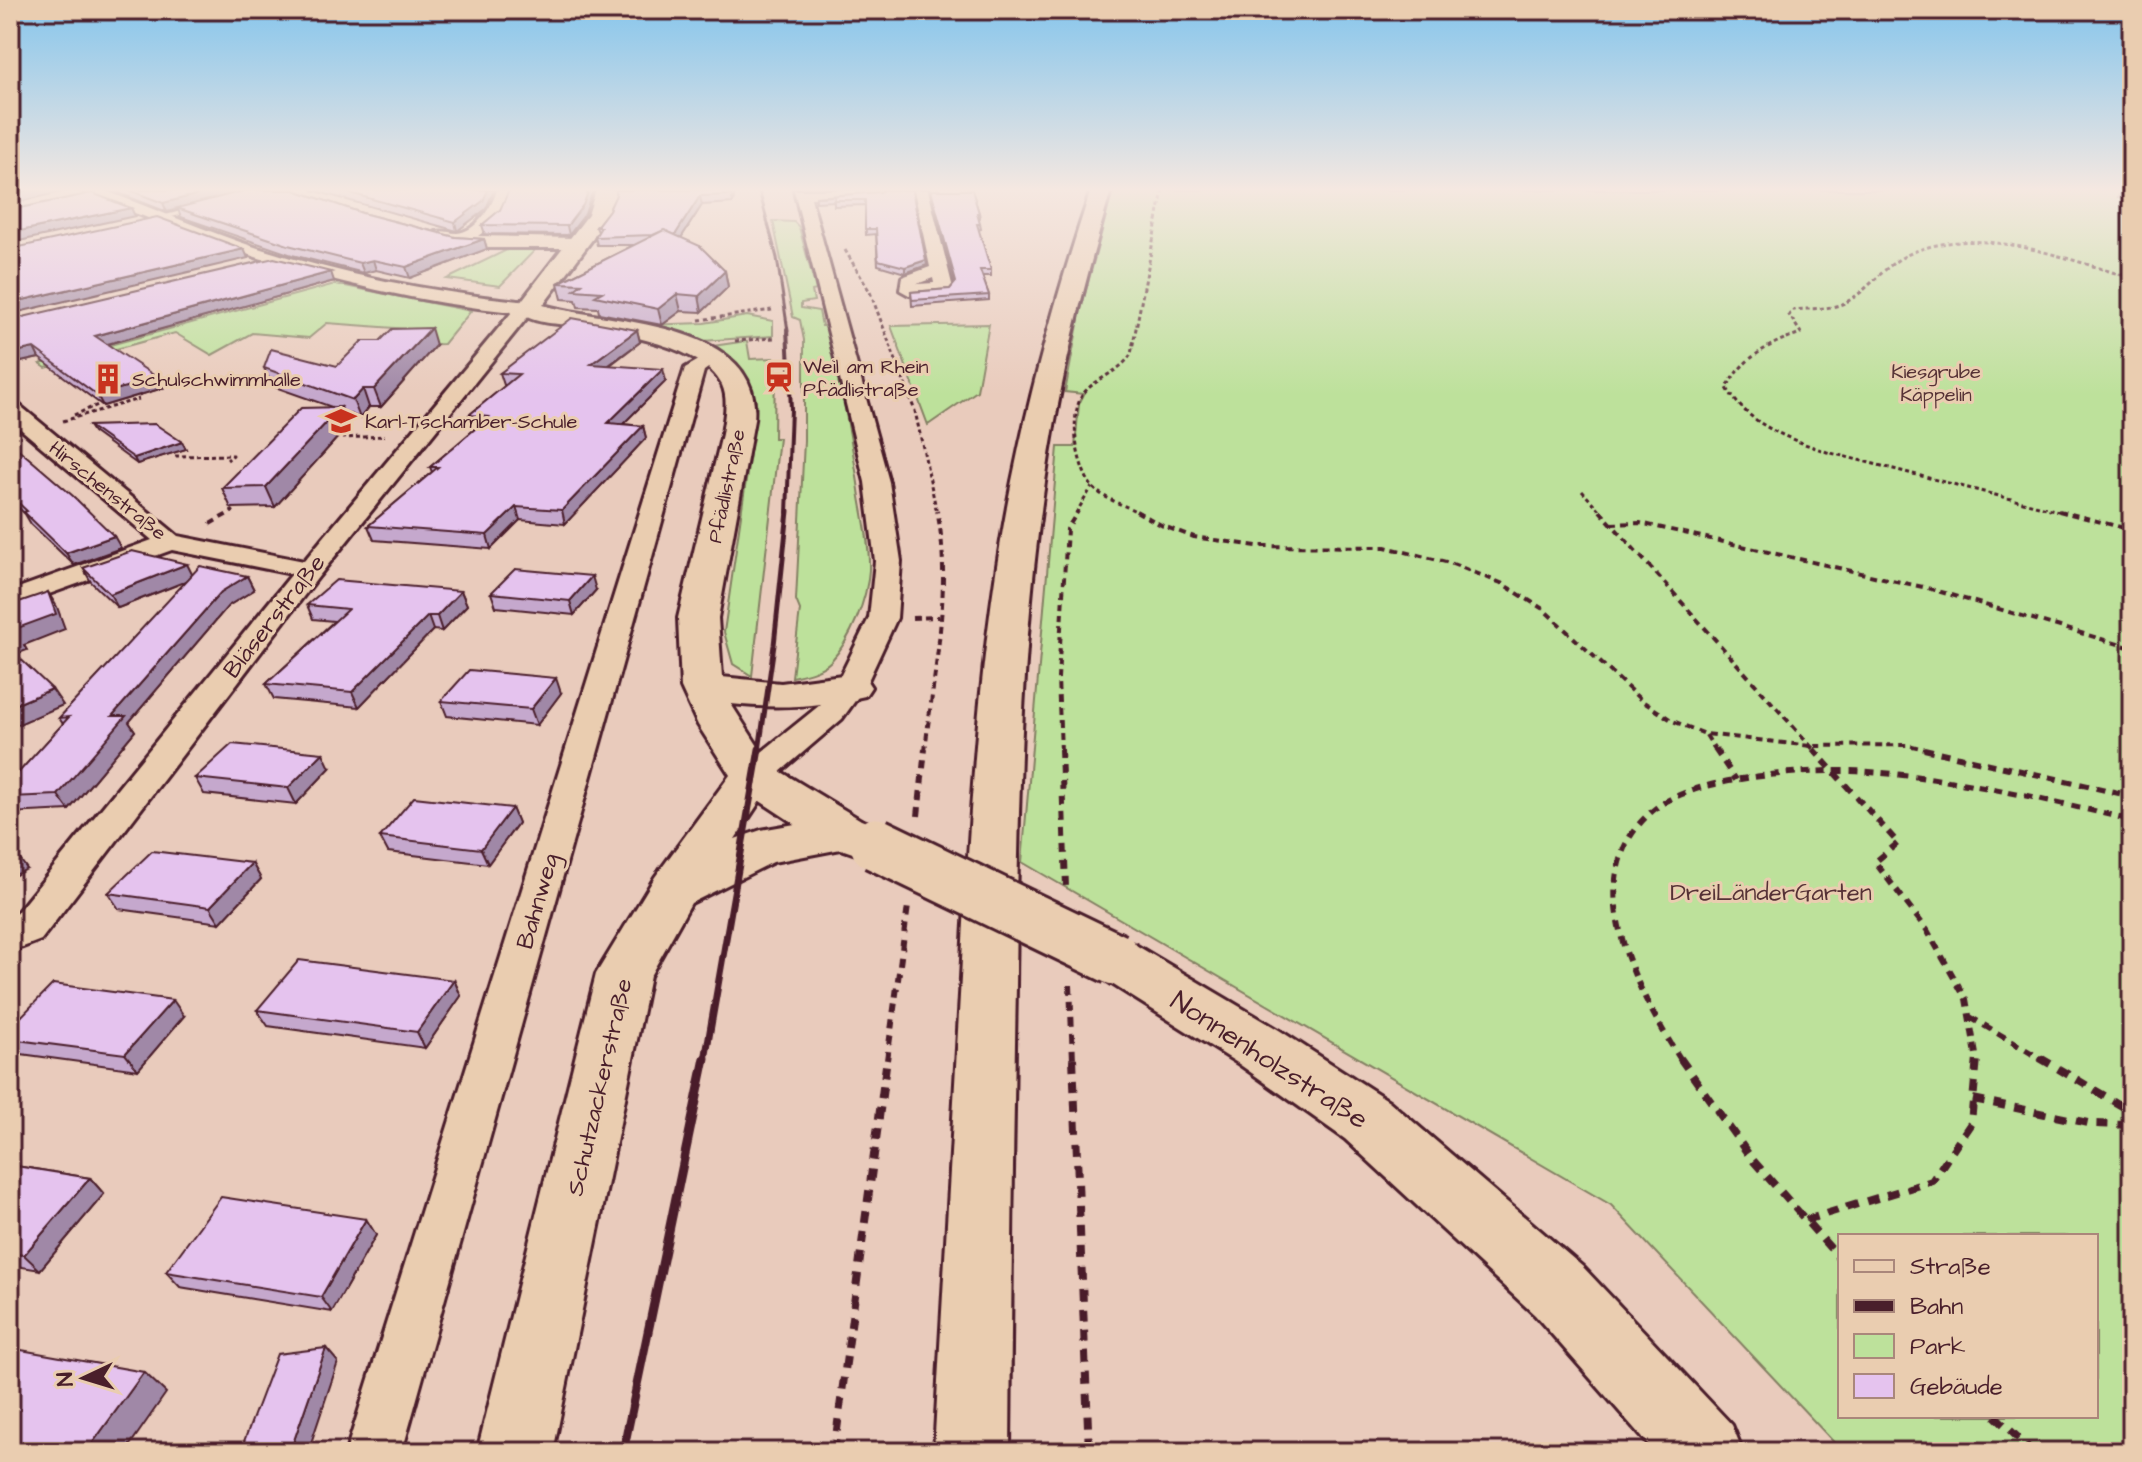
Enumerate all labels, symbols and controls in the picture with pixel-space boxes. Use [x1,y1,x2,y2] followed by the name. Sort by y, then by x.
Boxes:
[803,353,929,404] place label: Weil am Rhein Pfädlistraße
[1891,358,1981,409] park label: Kiesgrube Käppelin
[762,360,796,394] station icon: Weil am Rhein Pfädlistraße
[91,362,125,396] building icon: Schulschwimmhalle
[132,366,301,394] place label: Schulschwimmhalle
[324,404,358,438] school or university icon: Karl-Tschamber-Schule
[365,408,577,436] place label: Karl-Tschamber-Schule
[701,427,753,546] street label: Pfädlistraße
[43,435,172,547] street label: Hirschenstraße
[216,548,334,686] street label: Bläserstraße
[508,850,569,953] street label: Bahnweg
[1670,876,1872,910] park label: DreiLänderGarten
[558,975,641,1199] street label: Schutzackerstraße
[1163,982,1376,1139] street label: Nonnenholzstraße
[1838,1234,2098,1418] legend
[1910,1250,1991,1284] text: Straße
[1910,1290,1963,1324] text: Bahn
[1910,1330,1966,1364] text: Park
[44,1338,124,1418] north arrow
[1910,1370,2003,1404] text: Gebäude
[50,1371,81,1387] text: N

